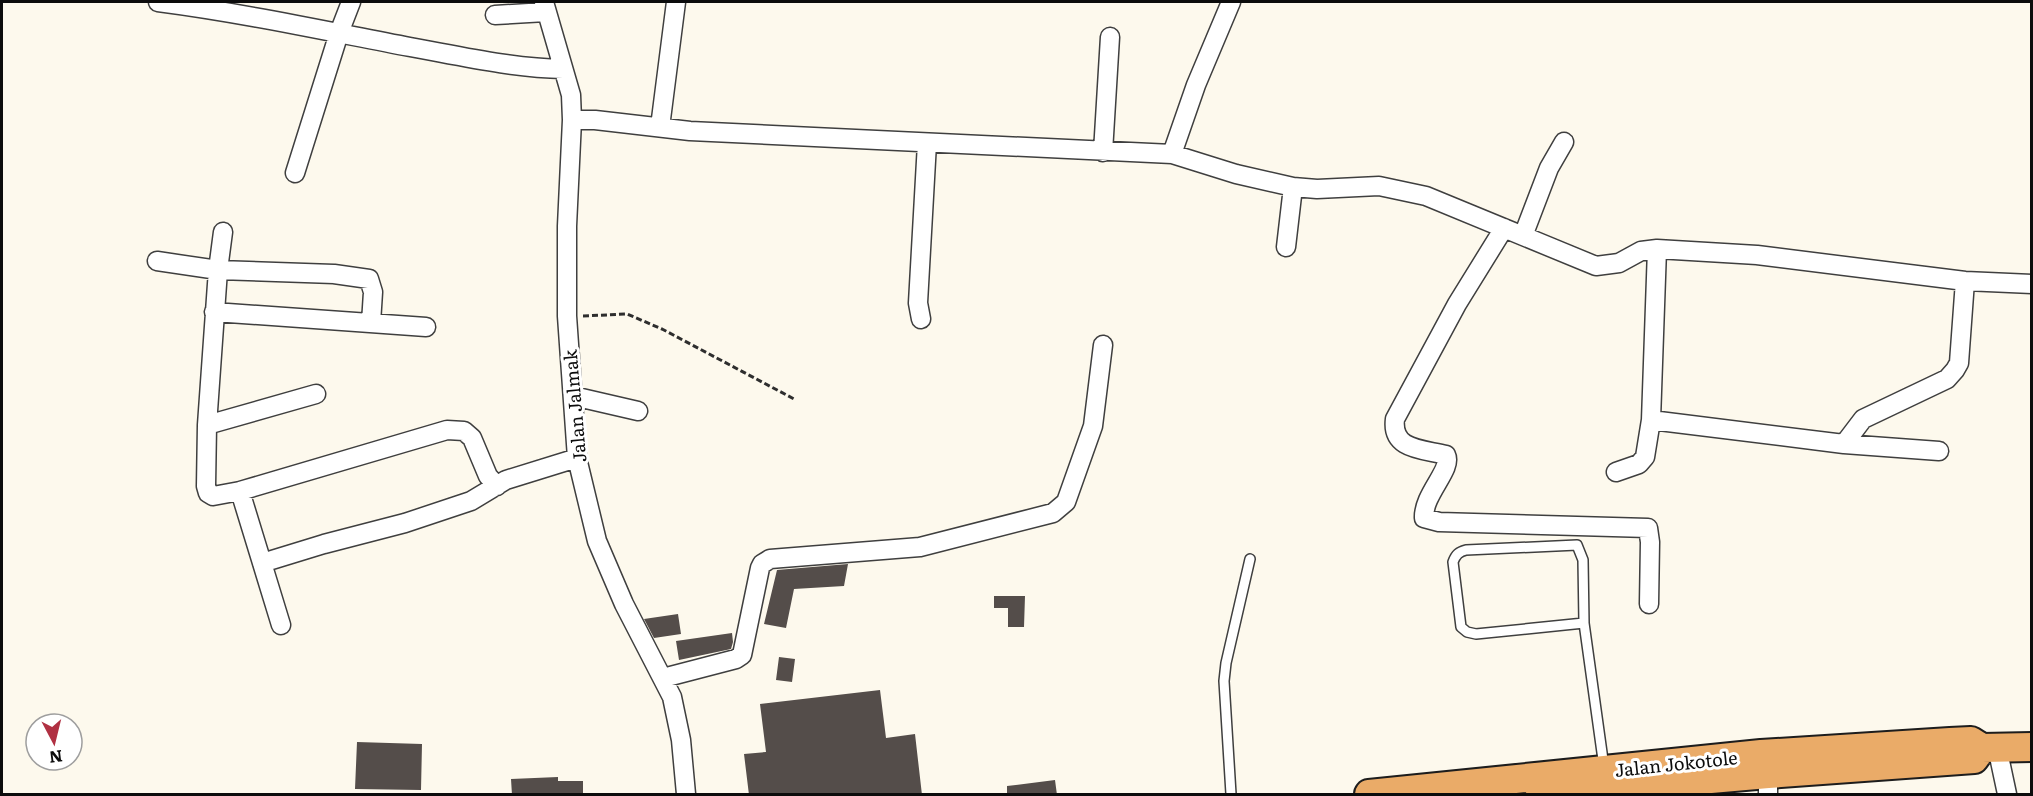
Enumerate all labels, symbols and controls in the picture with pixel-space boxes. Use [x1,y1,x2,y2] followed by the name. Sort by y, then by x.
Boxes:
[556,347,592,464] street label: Jalan Jalmak
[24,712,84,772] north arrow
[1613,743,1739,783] street label: Jalan Jokotole
[48,745,64,771] text: N

